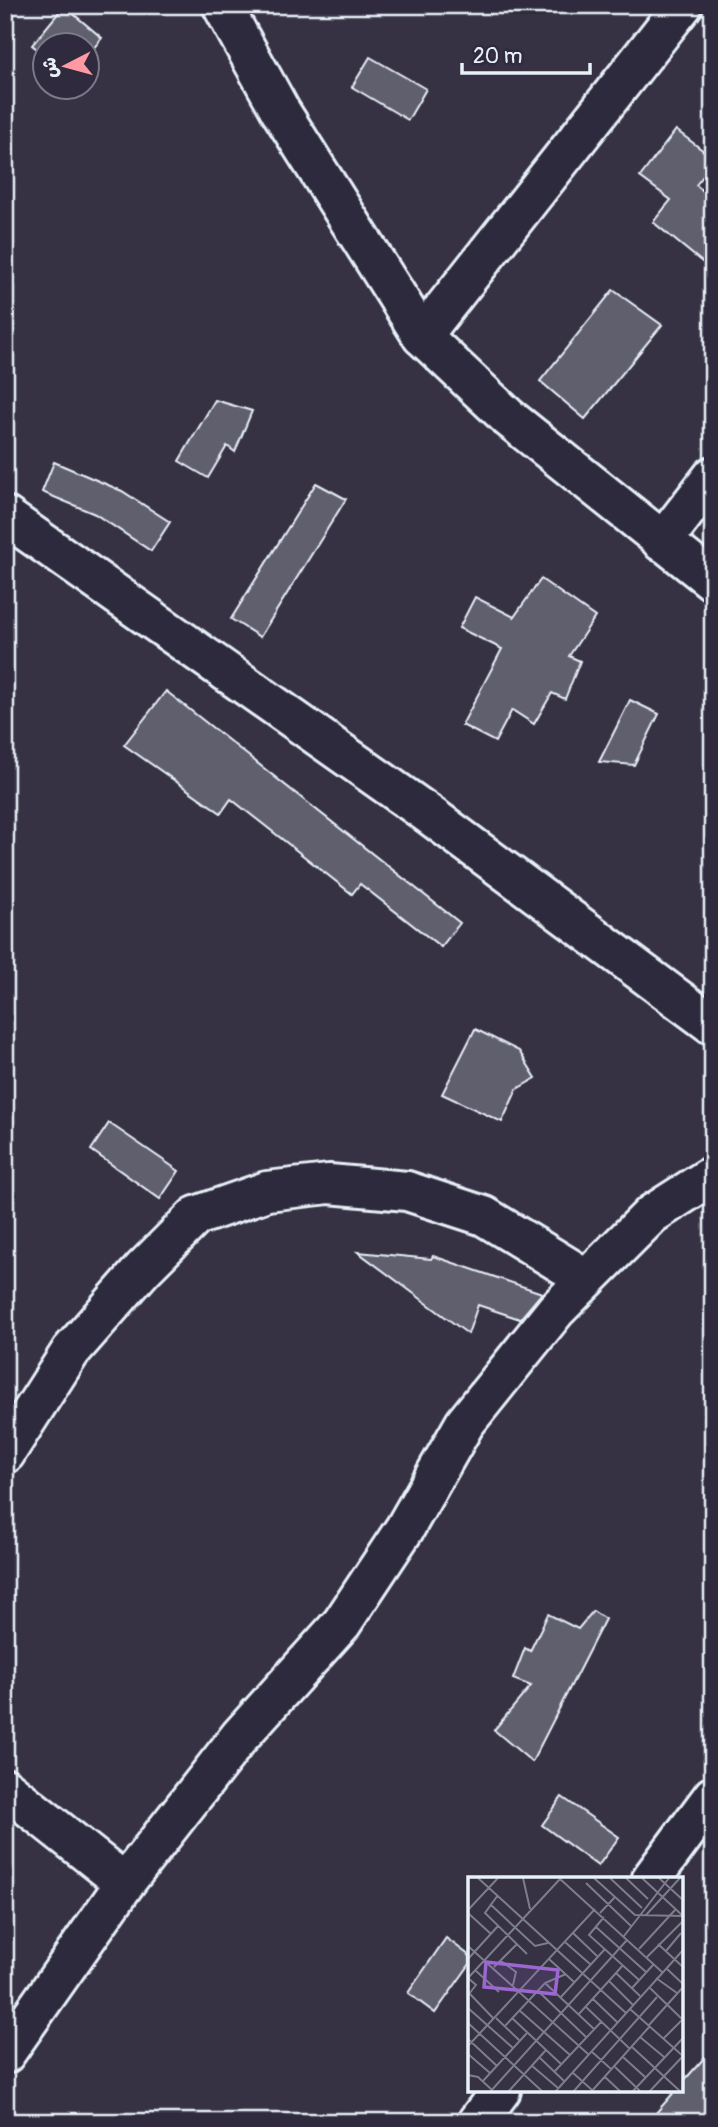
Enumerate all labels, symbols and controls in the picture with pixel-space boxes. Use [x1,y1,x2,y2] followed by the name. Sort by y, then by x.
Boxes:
[32,32,102,102] north arrow
[462,32,590,76] scale bar
[473,43,522,70] text: 20 m
[37,56,63,79] text: ش
[468,1877,683,2092] inset map

